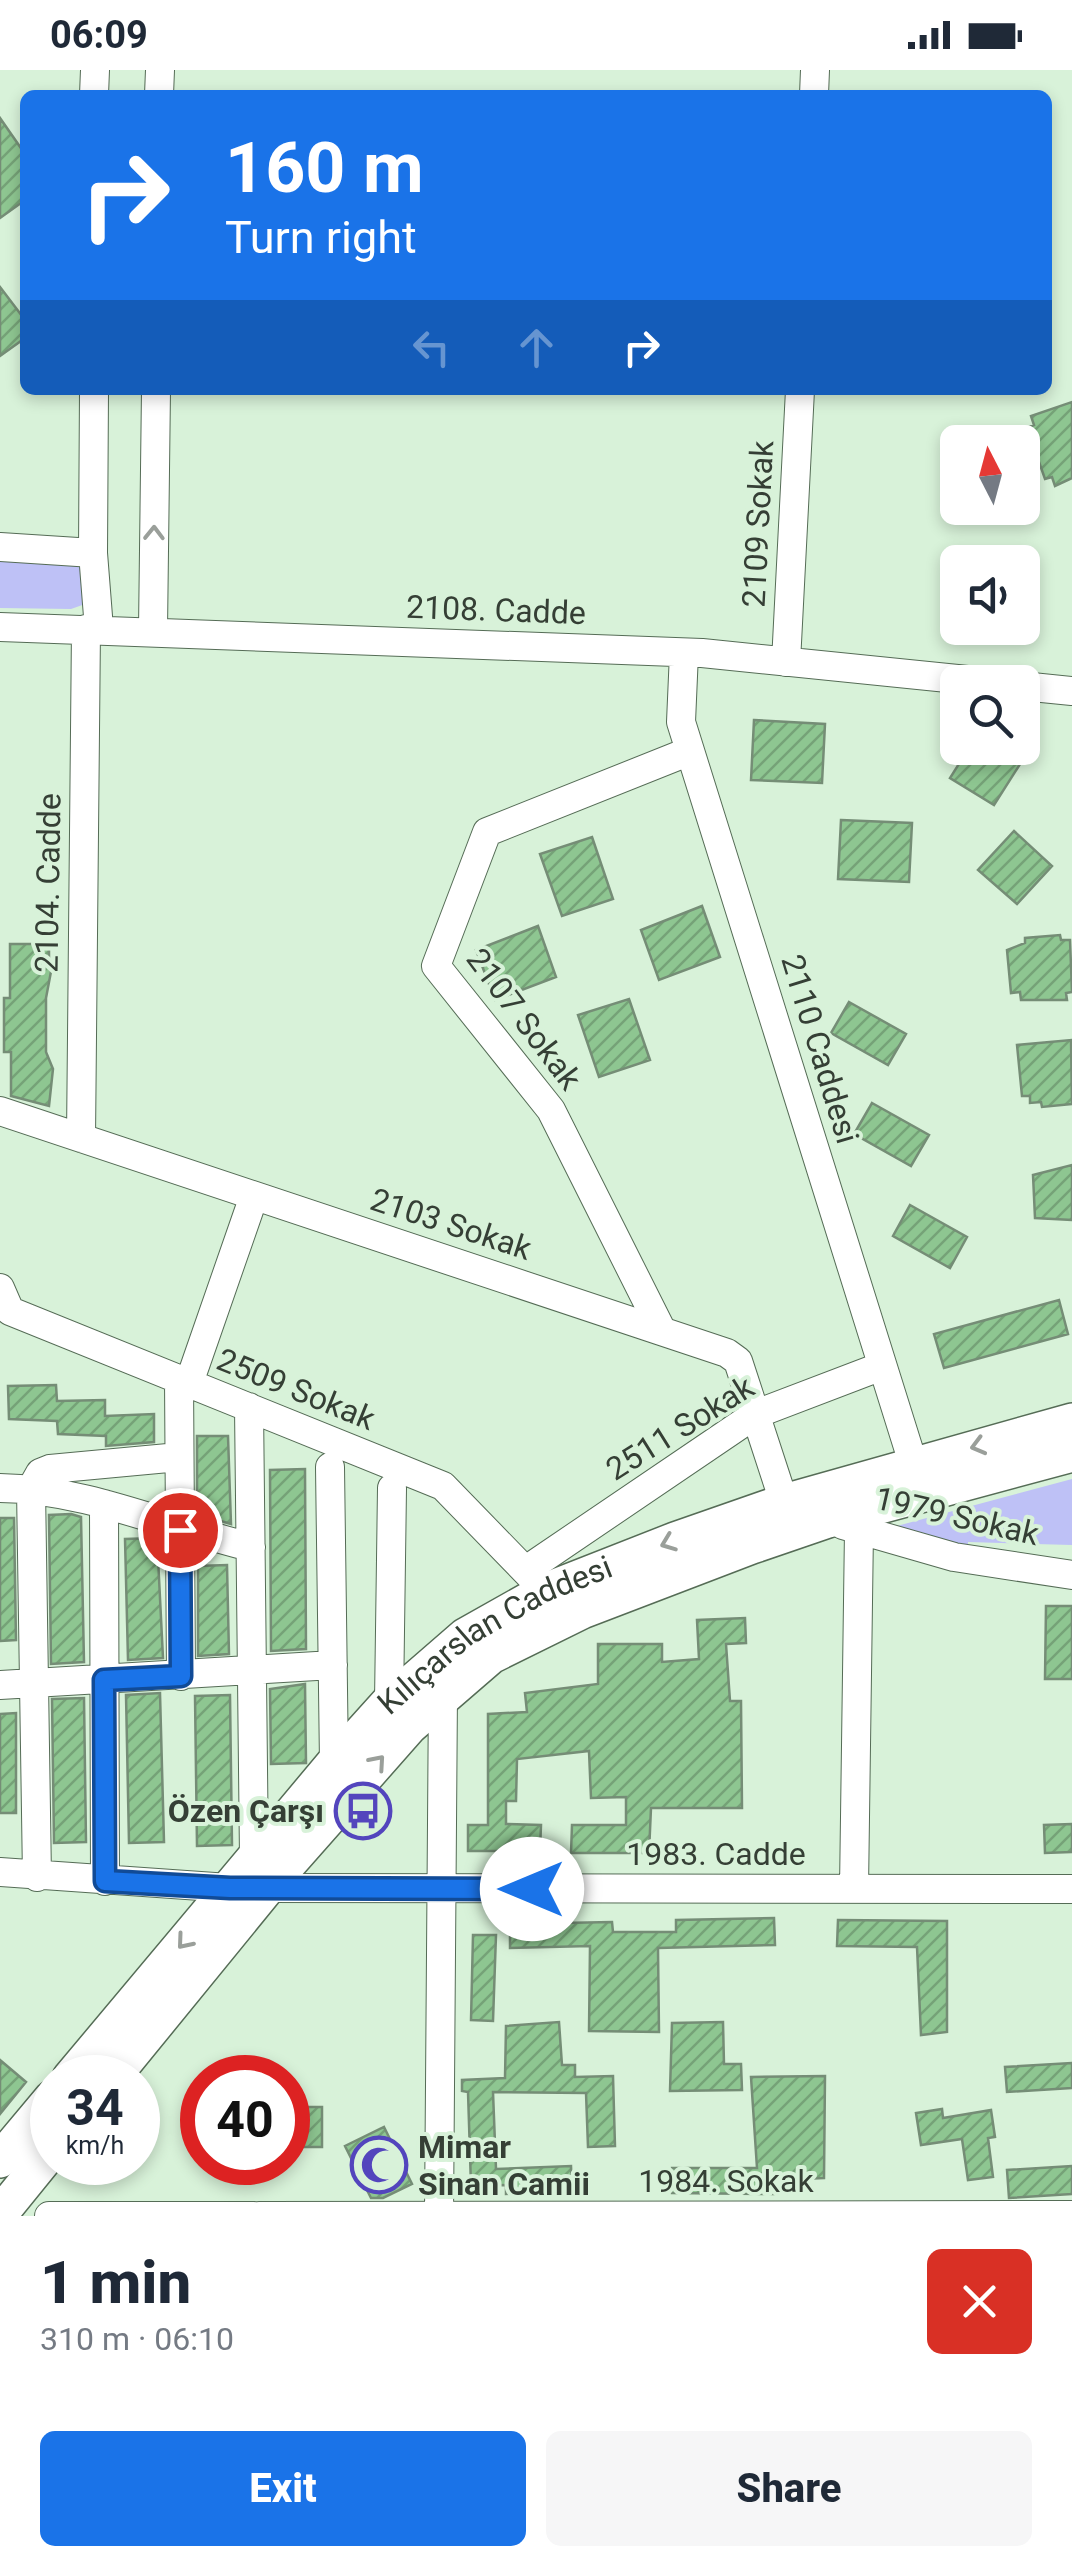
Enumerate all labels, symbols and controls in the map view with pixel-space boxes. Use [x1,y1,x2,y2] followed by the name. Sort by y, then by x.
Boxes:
[50,13,148,57] text: 06:09
[225,127,424,209] text: 160 m
[60,130,190,260] icon: right
[225,211,417,264] text: Turn right
[404,320,459,375] icon: left
[509,320,564,375] icon: ahead
[614,320,669,375] icon: right
[940,425,1040,525] north arrow
[940,425,1040,765] map controls
[735,439,781,608] street label: 2109 Sokak
[144,524,165,540] one-way arrow
[940,545,1040,645] button: sound
[406,588,586,632] street label: 2108. Cadde
[940,665,1040,765] button: search
[27,793,69,973] street label: 2104. Cadde
[459,941,590,1098] street label: 2107 Sokak
[773,950,867,1148] street label: 2110 Caddesi
[366,1180,537,1268] street label: 2103 Sokak
[211,1340,381,1438] street label: 2509 Sokak
[599,1367,762,1488] street label: 2511 Sokak
[970,1434,987,1455] one-way arrow
[871,1479,1043,1553] street label: 1979 Sokak
[138,1488,223,1573] pin
[153,1503,208,1558] icon: arrive
[660,1531,677,1552] one-way arrow
[370,1548,617,1722] street label: Kılıçarslan Caddesi
[366,1755,384,1774] one-way arrow
[333,1781,393,1841] bus stop icon: Özen Çarşı
[168,1792,324,1830] place label: Özen Çarşı
[626,1835,806,1873] street label: 1983. Cadde
[480,1837,584,1941] position arrow
[178,1930,196,1949] one-way arrow
[180,2055,310,2185] speed limit sign: 40
[66,2079,124,2137] text: 34
[418,2128,590,2203] place label: Mimar Sinan Camii
[66,2131,124,2160] text: km/h
[349,2135,409,2195] mosque icon: Mimar Sinan Camii
[638,2162,814,2200] street label: 1984. Sokak
[40,2247,191,2318] text: 1 min
[927,2249,1032,2354] button: close
[40,2320,234,2358] text: 310 m · 06:10
[40,2431,526,2546] button: Exit
[546,2431,1032,2546] button: Share

